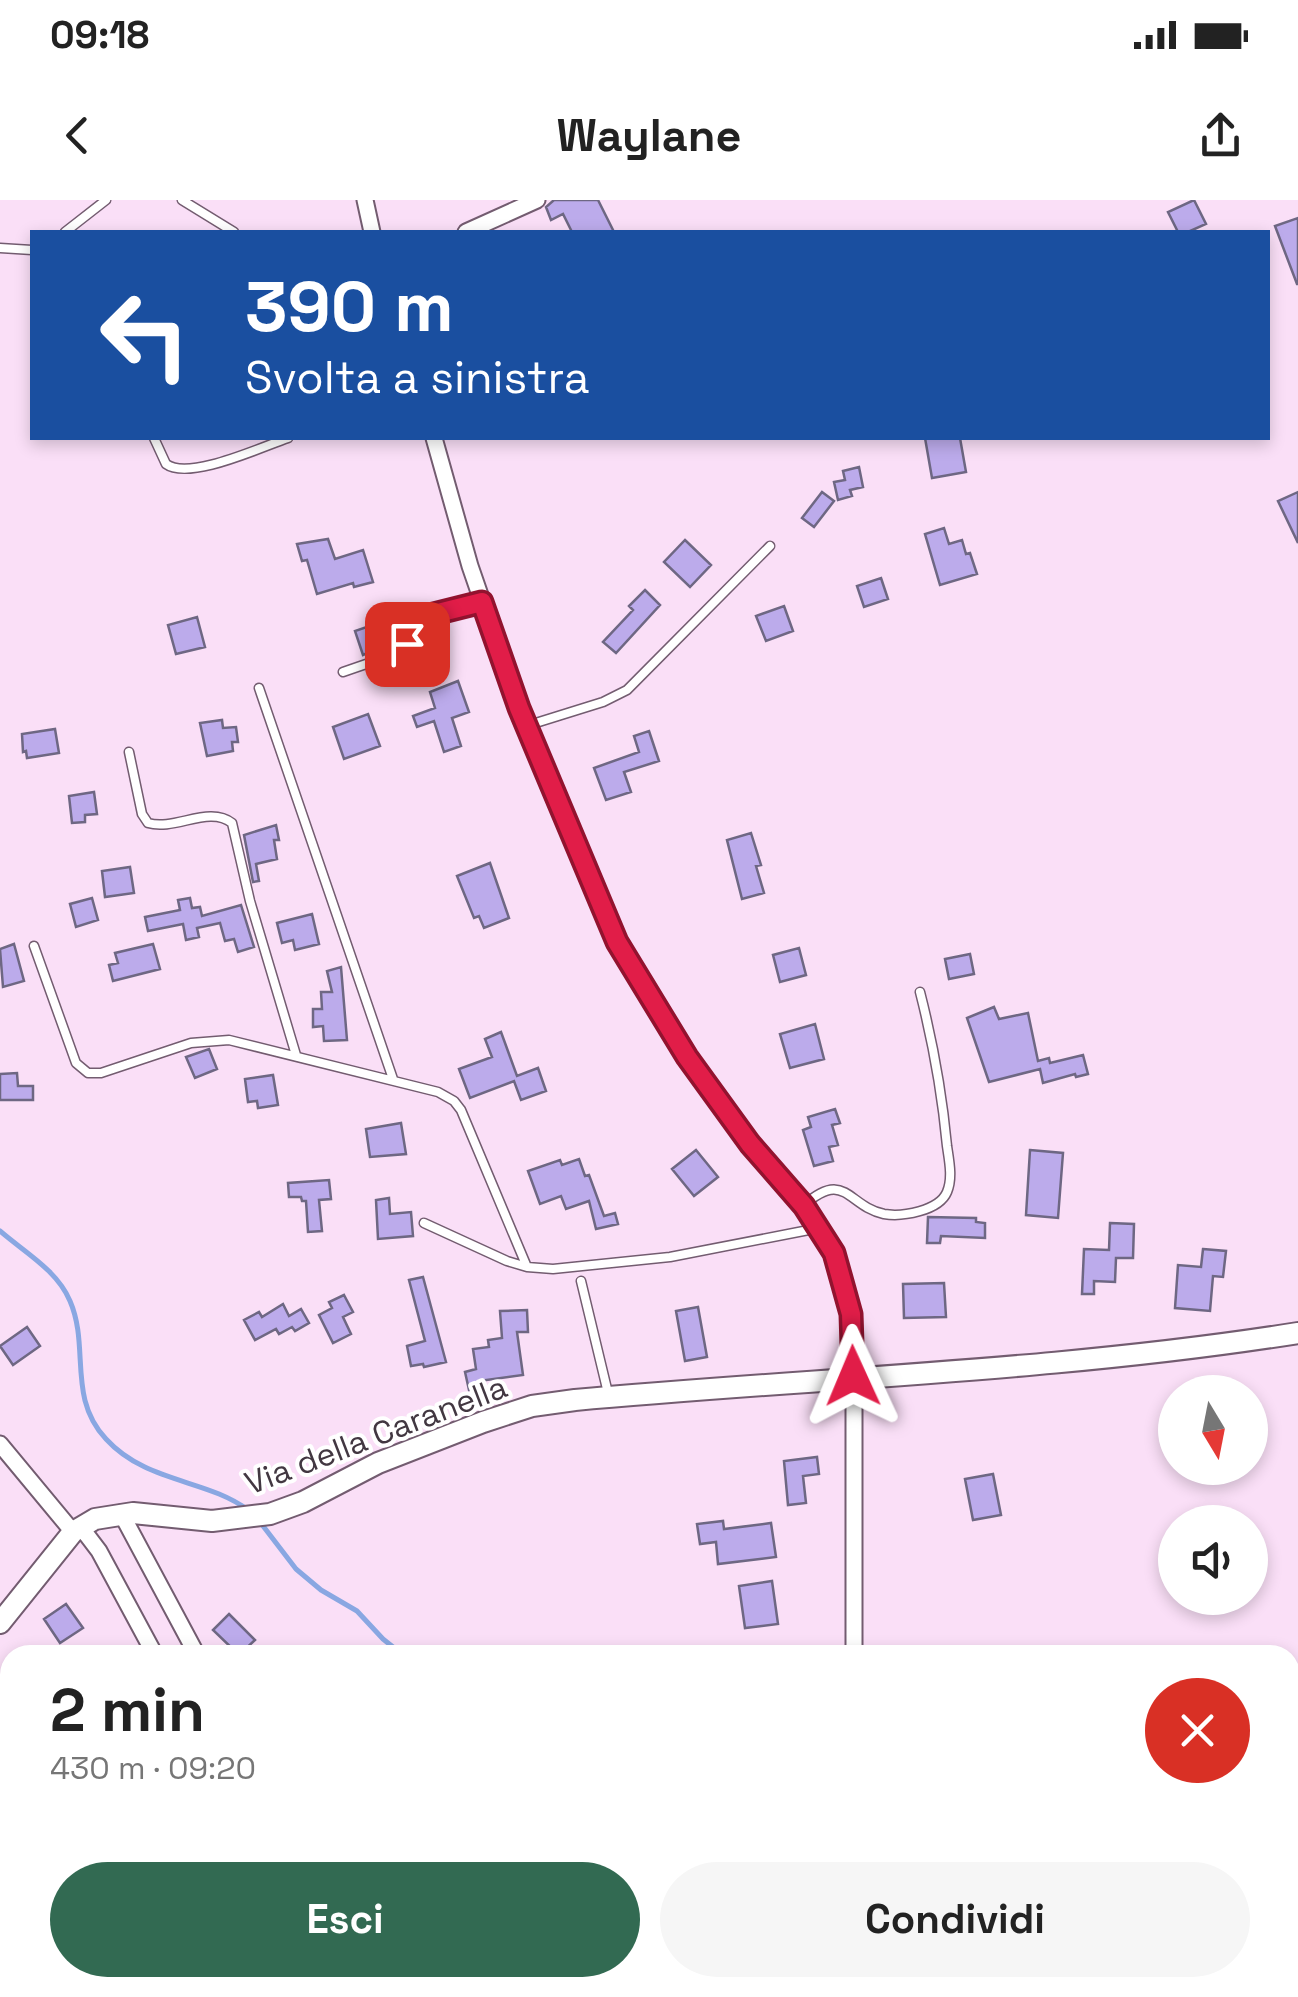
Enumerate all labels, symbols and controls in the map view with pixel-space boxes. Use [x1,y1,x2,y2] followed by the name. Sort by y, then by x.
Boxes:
[50,11,149,59] text: 09:18
[557,107,741,164] text: Waylane
[50,108,105,163] icon: back
[1193,108,1248,163] icon: share
[245,262,454,351] text: 390 m
[80,270,210,400] icon: left
[245,349,590,406] text: Svolta a sinistra
[365,602,450,687] pin
[380,617,435,672] icon: arrive
[801,1324,905,1428] position arrow
[239,1367,513,1503] street label: Via della Caranella
[1158,1375,1268,1485] north arrow
[1158,1375,1268,1615] map controls
[1158,1505,1268,1615] button: sound
[50,1672,205,1749] text: 2 min
[1145,1678,1250,1783] button: close
[50,1748,256,1788] text: 430 m · 09:20
[50,1862,640,1977] button: Esci
[660,1862,1250,1977] button: Condividi

